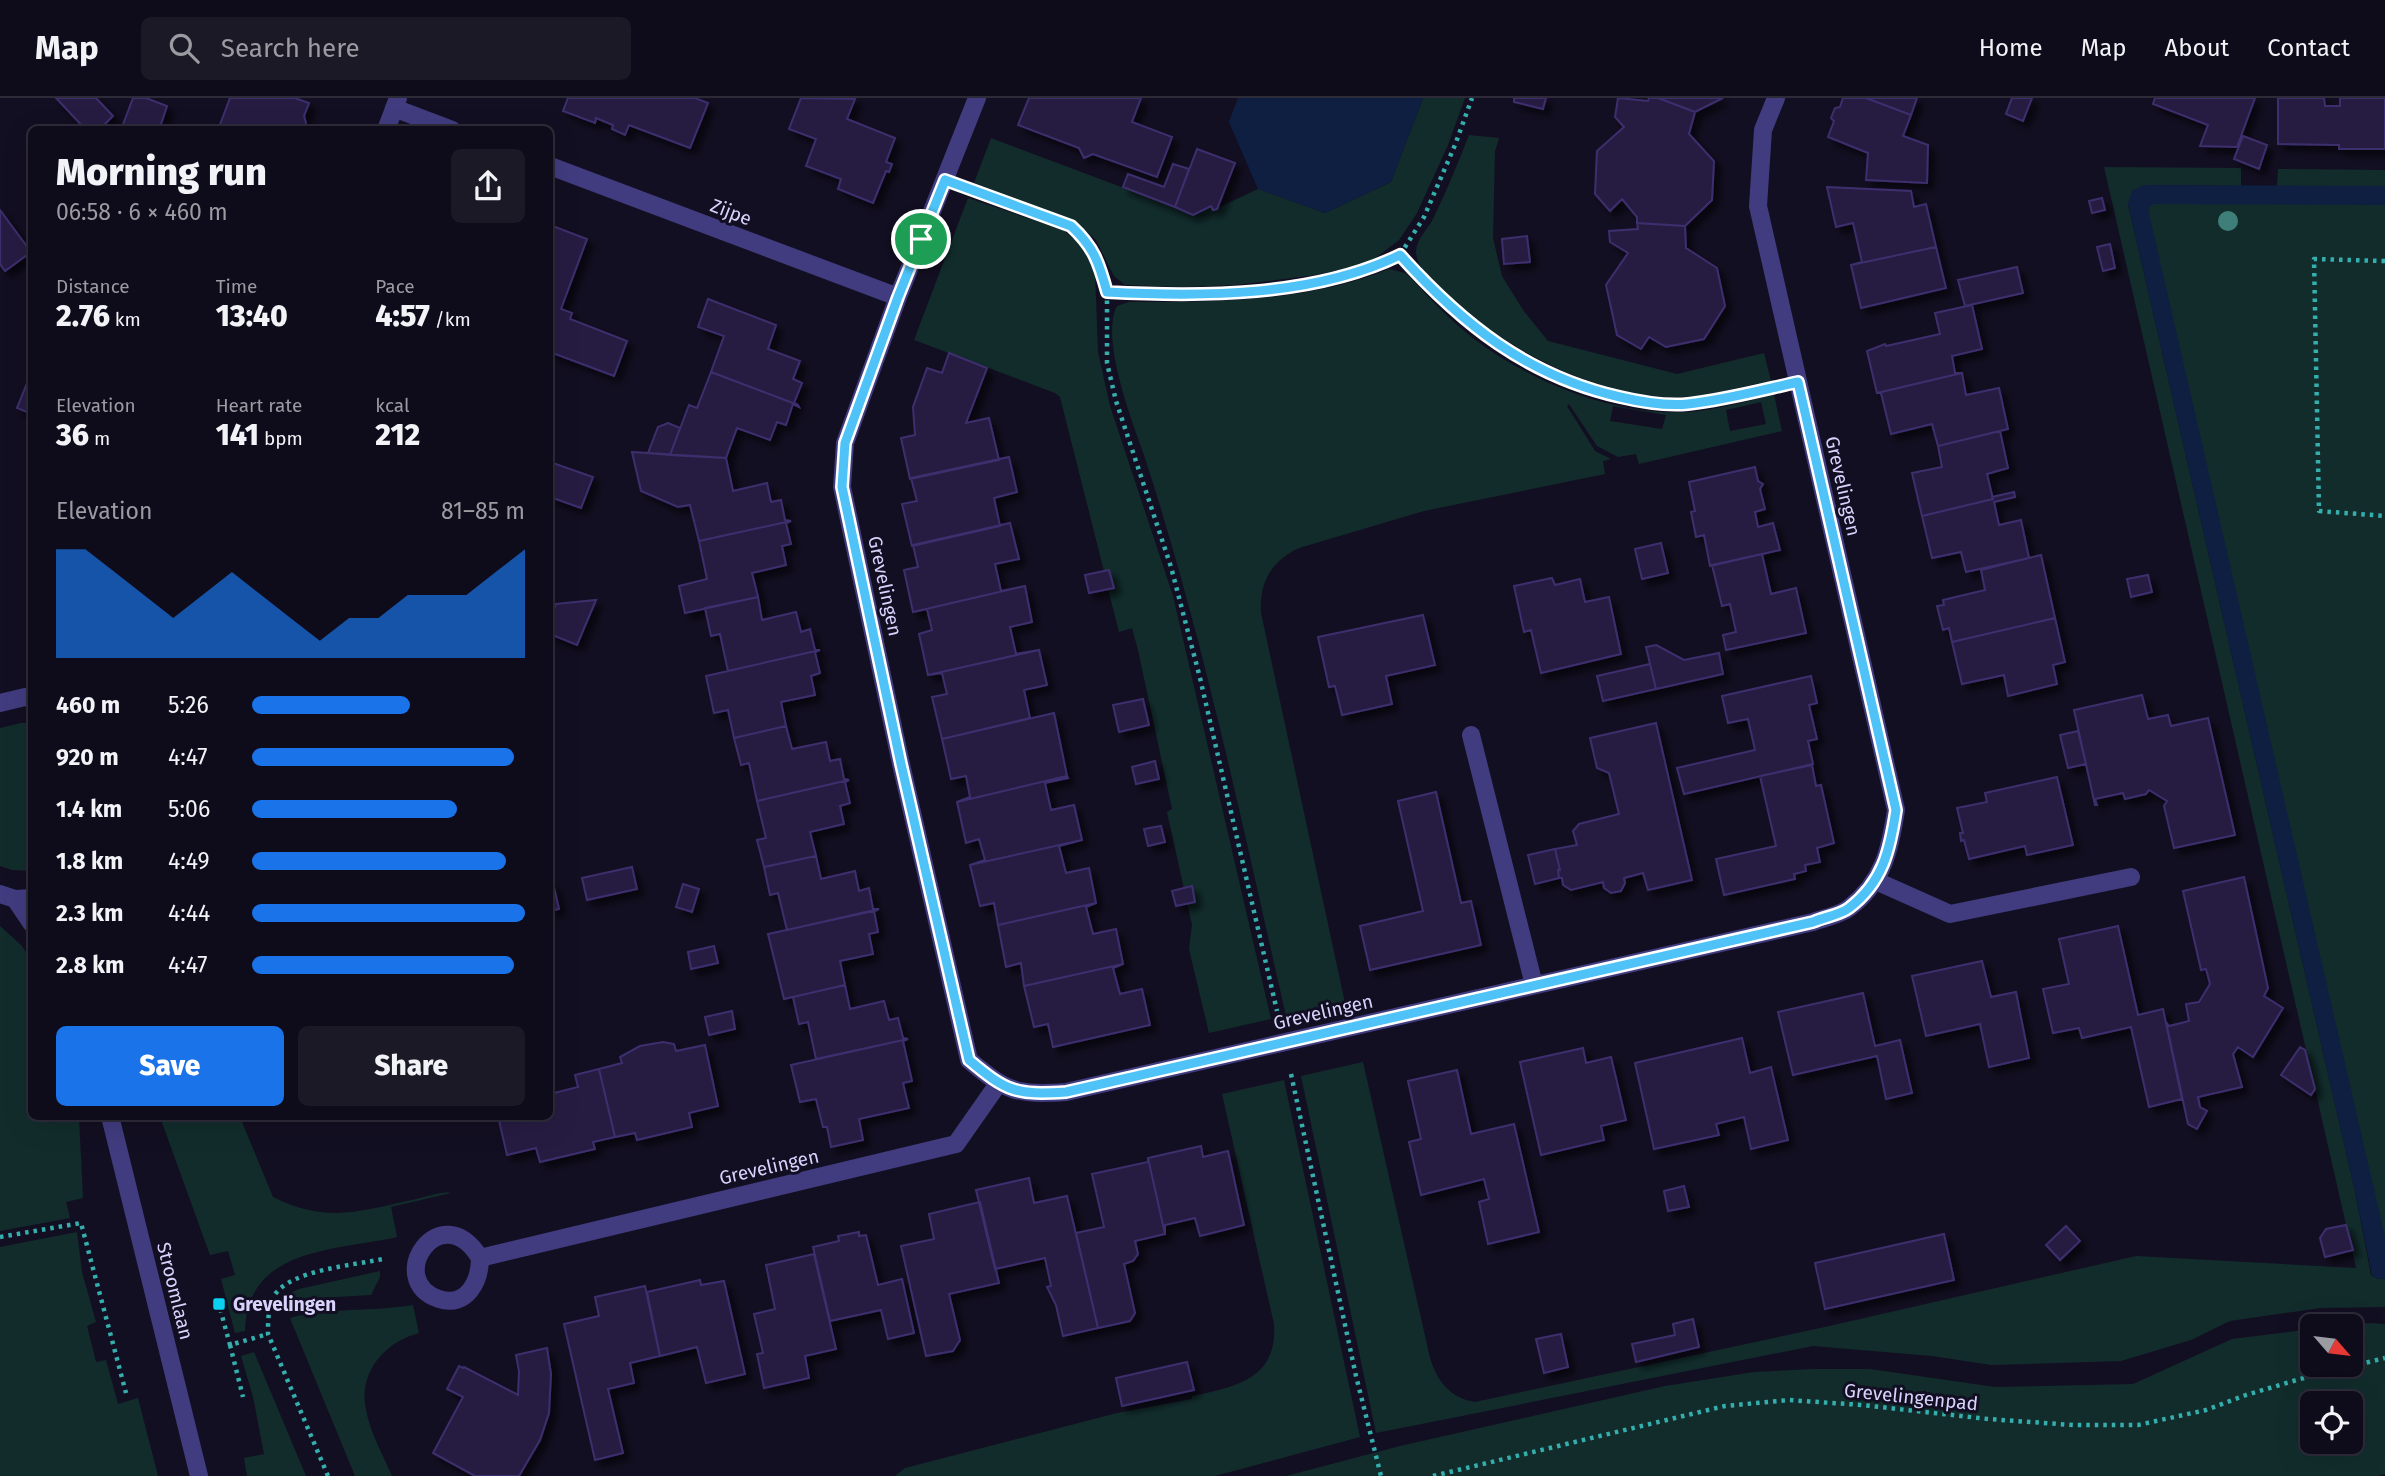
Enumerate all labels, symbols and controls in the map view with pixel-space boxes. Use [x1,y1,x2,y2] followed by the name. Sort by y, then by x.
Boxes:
[141,17,631,80] search box
[35,28,99,68] text: Map
[165,29,203,67] icon: search
[221,33,360,64] text: Search here
[1979,34,2043,62] text: Home
[2081,34,2127,62] text: Map
[2165,34,2229,62] text: About
[2267,34,2350,62] text: Contact
[56,149,267,195] text: Morning run
[451,149,525,223] button: share
[707,194,755,230] street label: Zijpe
[56,198,228,226] text: 06:58 · 6 × 460 m
[891,209,951,269] pin
[902,220,940,258] icon: arrive
[56,275,130,298] text: Distance
[216,275,257,298] text: Time
[375,275,415,298] text: Pace
[56,298,110,334] text: 2.76
[216,298,288,334] text: 13:40
[375,298,430,334] text: 4:57
[110,308,141,331] text: km
[430,308,471,331] text: /km
[56,394,136,417] text: Elevation
[216,394,302,417] text: Heart rate
[375,394,410,417] text: kcal
[56,417,89,453] text: 36
[216,417,259,453] text: 141
[375,417,420,453] text: 212
[89,427,110,450] text: m
[259,427,303,450] text: bpm
[1820,434,1866,538] street label: Grevelingen
[56,497,152,525] text: Elevation
[441,497,525,525] text: 81–85 m
[863,534,907,638] street label: Grevelingen
[56,691,120,719] text: 460 m
[168,691,209,719] text: 5:26
[56,743,119,771] text: 920 m
[168,743,208,771] text: 4:47
[56,795,122,823] text: 1.4 km
[168,795,210,823] text: 5:06
[56,847,123,875] text: 1.8 km
[168,847,210,875] text: 4:49
[56,899,123,927] text: 2.3 km
[168,899,210,927] text: 4:44
[56,951,124,979] text: 2.8 km
[168,951,208,979] text: 4:47
[1271,989,1375,1035] street label: Grevelingen
[56,1026,284,1106] button: Save
[298,1026,525,1106] button: Share
[717,1144,821,1190] street label: Grevelingen
[152,1240,198,1342] street label: Stroomlaan
[233,1293,336,1316] place label: Grevelingen
[211,1296,227,1312] marker: Grevelingen
[2300,1314,2362,1377] north arrow
[2300,1314,2363,1454] map controls
[1843,1379,1979,1415] street label: Grevelingenpad
[2300,1391,2363,1454] button: locate

